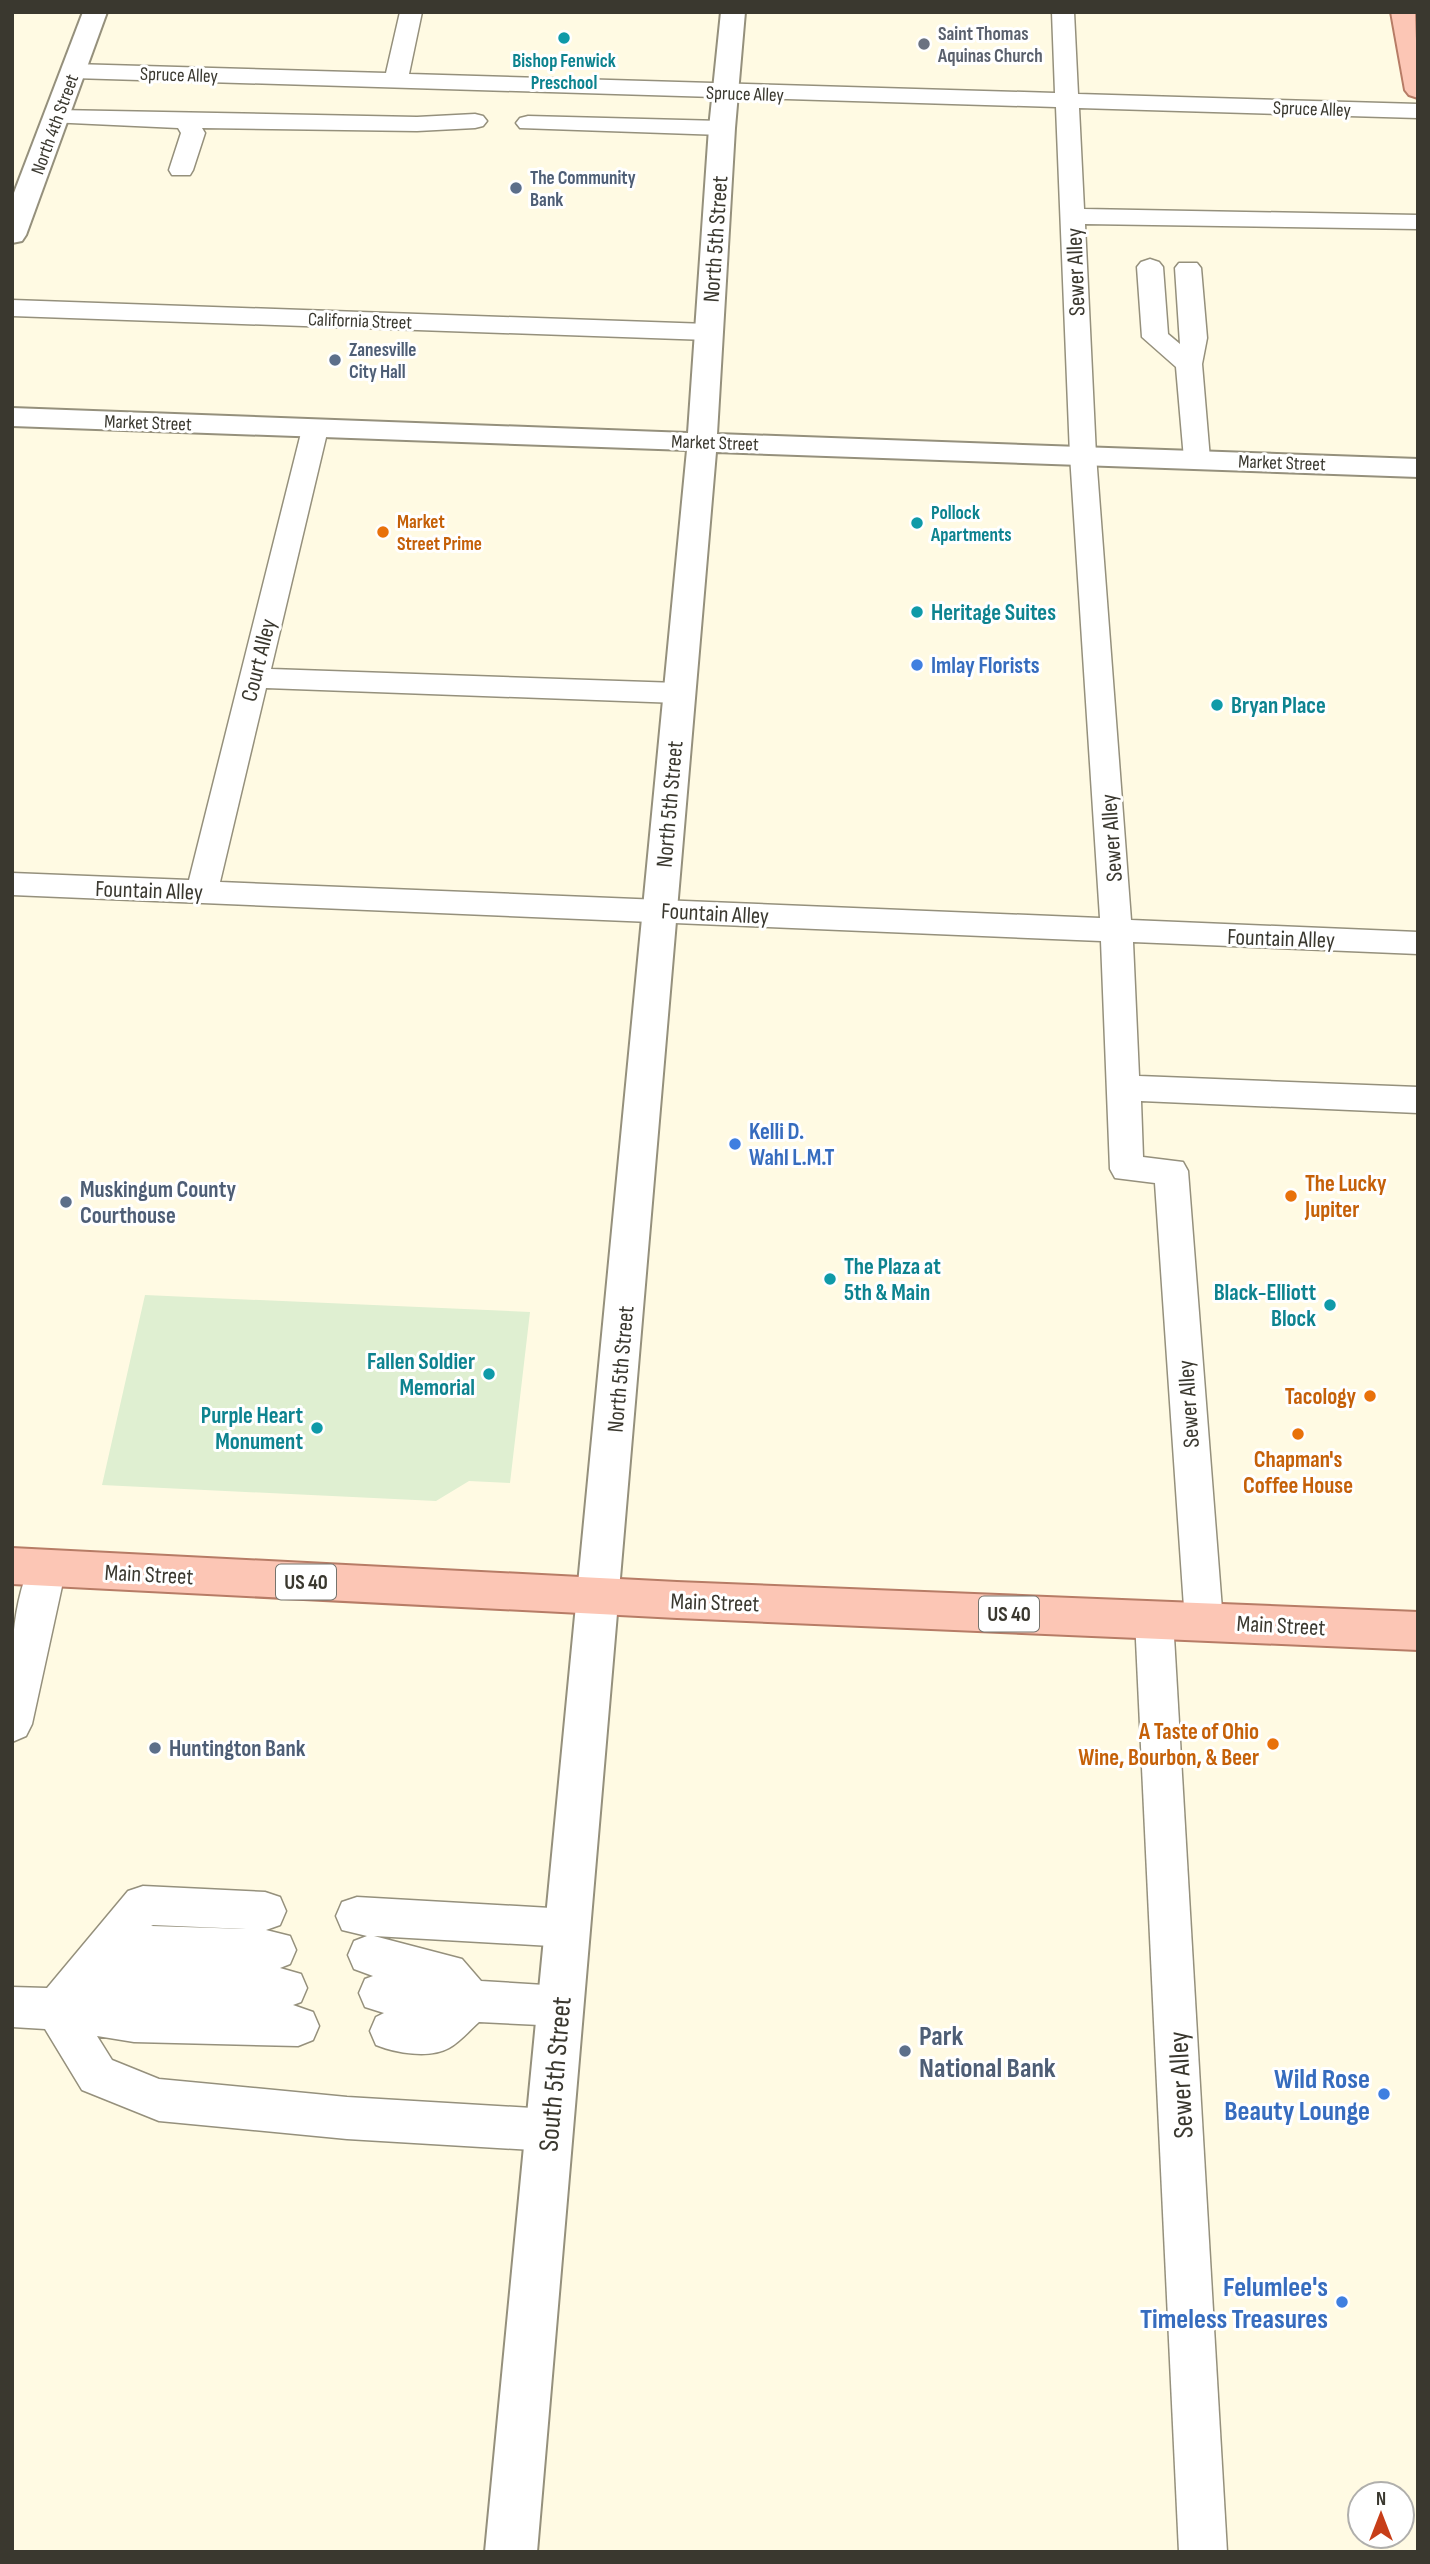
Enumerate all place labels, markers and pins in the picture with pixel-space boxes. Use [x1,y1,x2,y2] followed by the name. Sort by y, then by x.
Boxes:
[937,23,1043,68] place label: Saint Thomas Aquinas Church
[556,30,572,46] marker: Bishop Fenwick Preschool
[916,36,932,52] marker: Saint Thomas Aquinas Church
[512,50,616,95] place label: Bishop Fenwick Preschool
[530,167,636,212] place label: The Community Bank
[508,180,524,196] marker: The Community Bank
[349,339,416,384] place label: Zanesville City Hall
[327,352,343,368] marker: Zanesville City Hall
[930,502,1012,547] place label: Pollock Apartments
[397,511,482,556] place label: Market Street Prime
[909,515,925,531] marker: Pollock Apartments
[375,524,391,540] marker: Market Street Prime
[931,599,1056,627] place label: Heritage Suites
[909,604,925,620] marker: Heritage Suites
[931,652,1040,680] place label: Imlay Florists
[909,657,925,673] marker: Imlay Florists
[1231,692,1326,720] place label: Bryan Place
[1209,697,1225,713] marker: Bryan Place
[749,1118,835,1172] place label: Kelli D. Wahl L.M.T
[727,1136,743,1152] marker: Kelli D. Wahl L.M.T
[1304,1170,1387,1224] place label: The Lucky Jupiter
[80,1176,236,1230] place label: Muskingum County Courthouse
[1283,1188,1299,1204] marker: The Lucky Jupiter
[58,1194,74,1210] marker: Muskingum County Courthouse
[844,1253,941,1307] place label: The Plaza at 5th & Main
[822,1271,838,1287] marker: The Plaza at 5th & Main
[1214,1279,1316,1333] place label: Black-Elliott Block
[1322,1297,1338,1313] marker: Black-Elliott Block
[367,1348,475,1402] place label: Fallen Soldier Memorial
[481,1366,497,1382] marker: Fallen Soldier Memorial
[1285,1383,1356,1411] place label: Tacology
[1362,1388,1378,1404] marker: Tacology
[201,1402,303,1456] place label: Purple Heart Monument
[309,1420,325,1436] marker: Purple Heart Monument
[1290,1426,1306,1442] marker: Chapman's Coffee House
[1243,1446,1353,1500] place label: Chapman's Coffee House
[1078,1718,1259,1772] place label: A Taste of Ohio Wine, Bourbon, & Beer
[169,1735,306,1763] place label: Huntington Bank
[1265,1736,1281,1752] marker: A Taste of Ohio Wine, Bourbon, & Beer
[147,1740,163,1756] marker: Huntington Bank
[919,2020,1056,2085] place label: Park National Bank
[897,2043,913,2059] marker: Park National Bank
[1224,2063,1370,2128] place label: Wild Rose Beauty Lounge
[1376,2086,1392,2102] marker: Wild Rose Beauty Lounge
[1140,2271,1328,2336] place label: Felumlee's Timeless Treasures
[1334,2294,1350,2310] marker: Felumlee's Timeless Treasures

